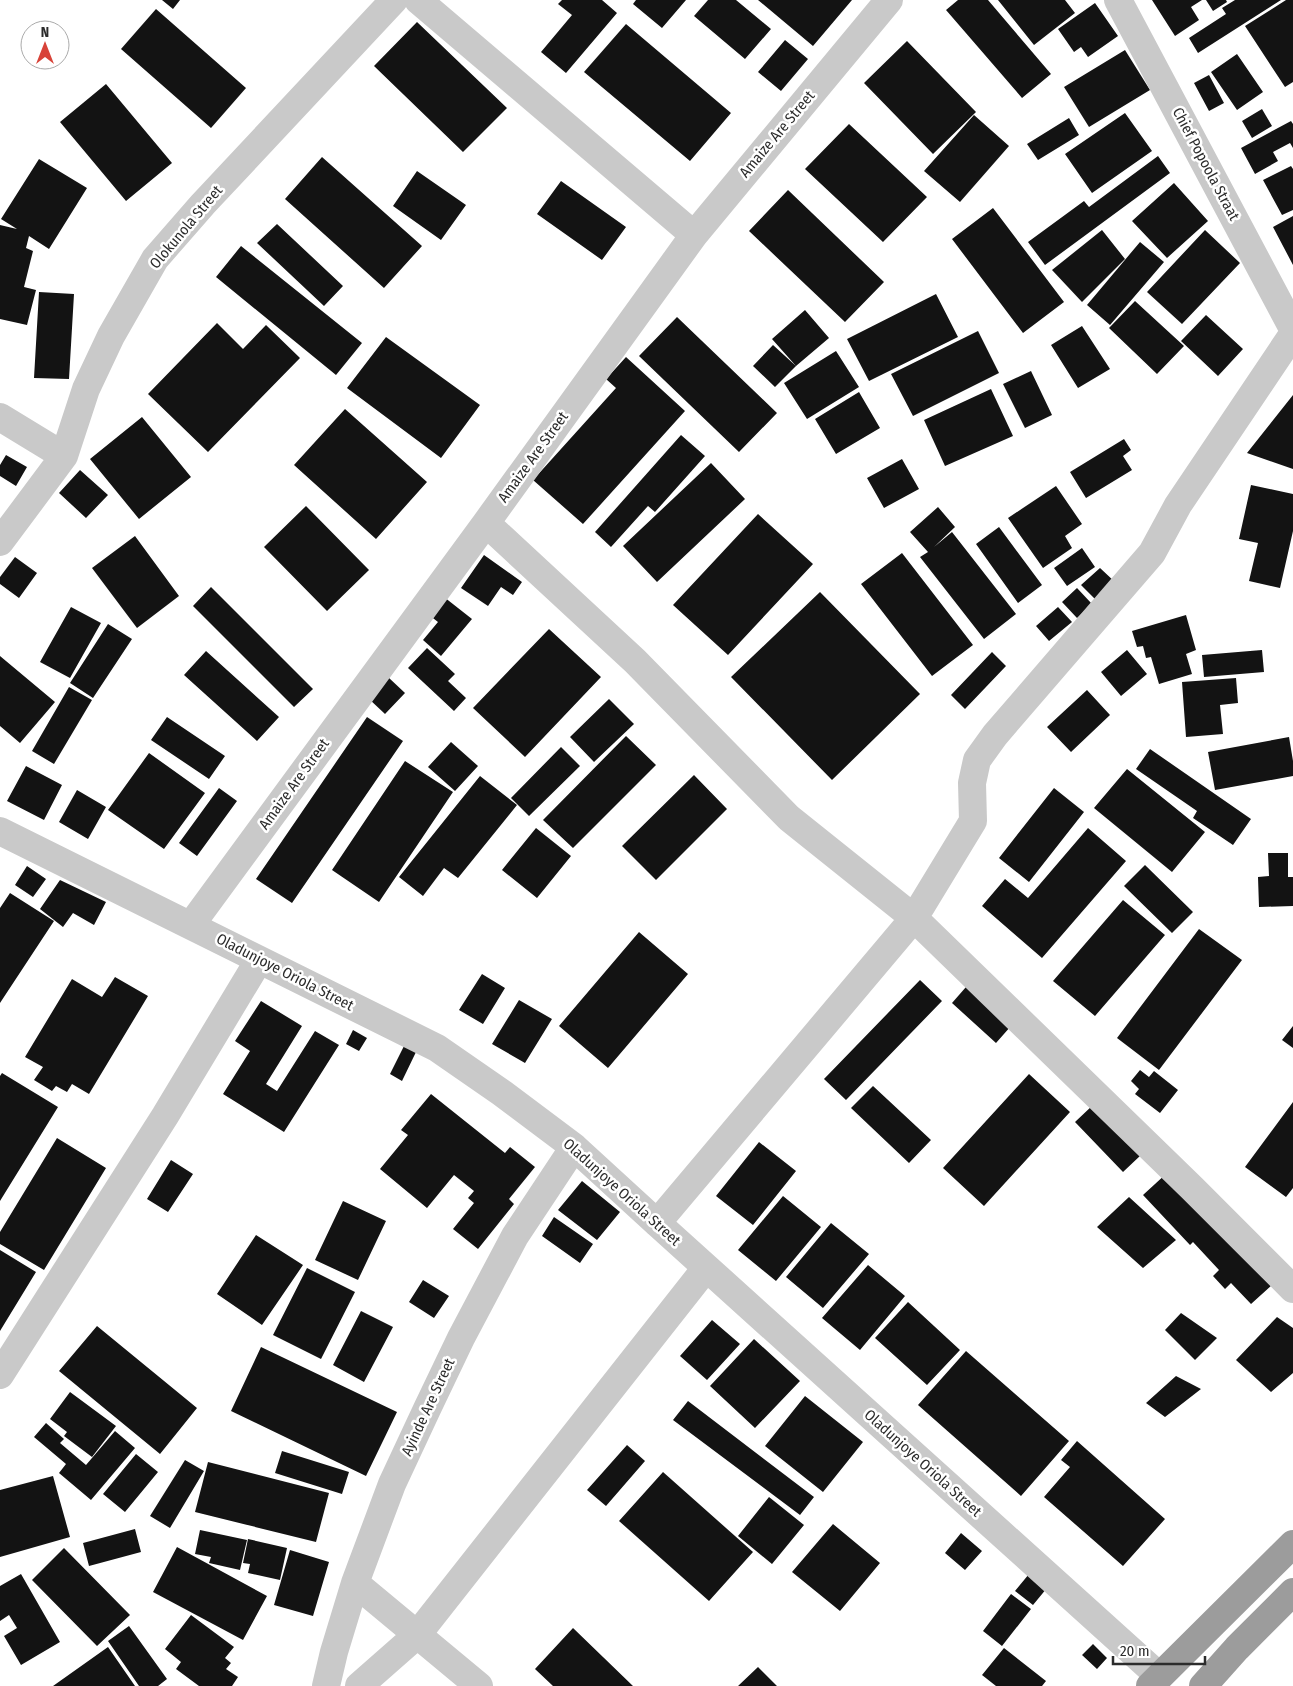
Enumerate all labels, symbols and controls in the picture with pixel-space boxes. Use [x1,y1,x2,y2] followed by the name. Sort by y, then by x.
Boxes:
[20,20,70,70] north arrow
[41,24,49,41] text: N
[735,87,819,181] street label: Amaize Are Street
[1169,105,1243,224] street label: Chief Popoola Straat
[146,182,226,272] street label: Olokunola Street
[494,408,572,506] street label: Amaize Are Street
[255,735,333,833] street label: Amaize Are Street
[213,930,357,1014] street label: Oladunjoye Oriola Street
[560,1135,684,1249] street label: Oladunjoye Oriola Street
[397,1355,459,1459] street label: Ayinde Are Street
[861,1406,985,1520] street label: Oladunjoye Oriola Street
[1113,1634,1206,1666] scale bar
[1120,1642,1150,1660] text: 20 m

